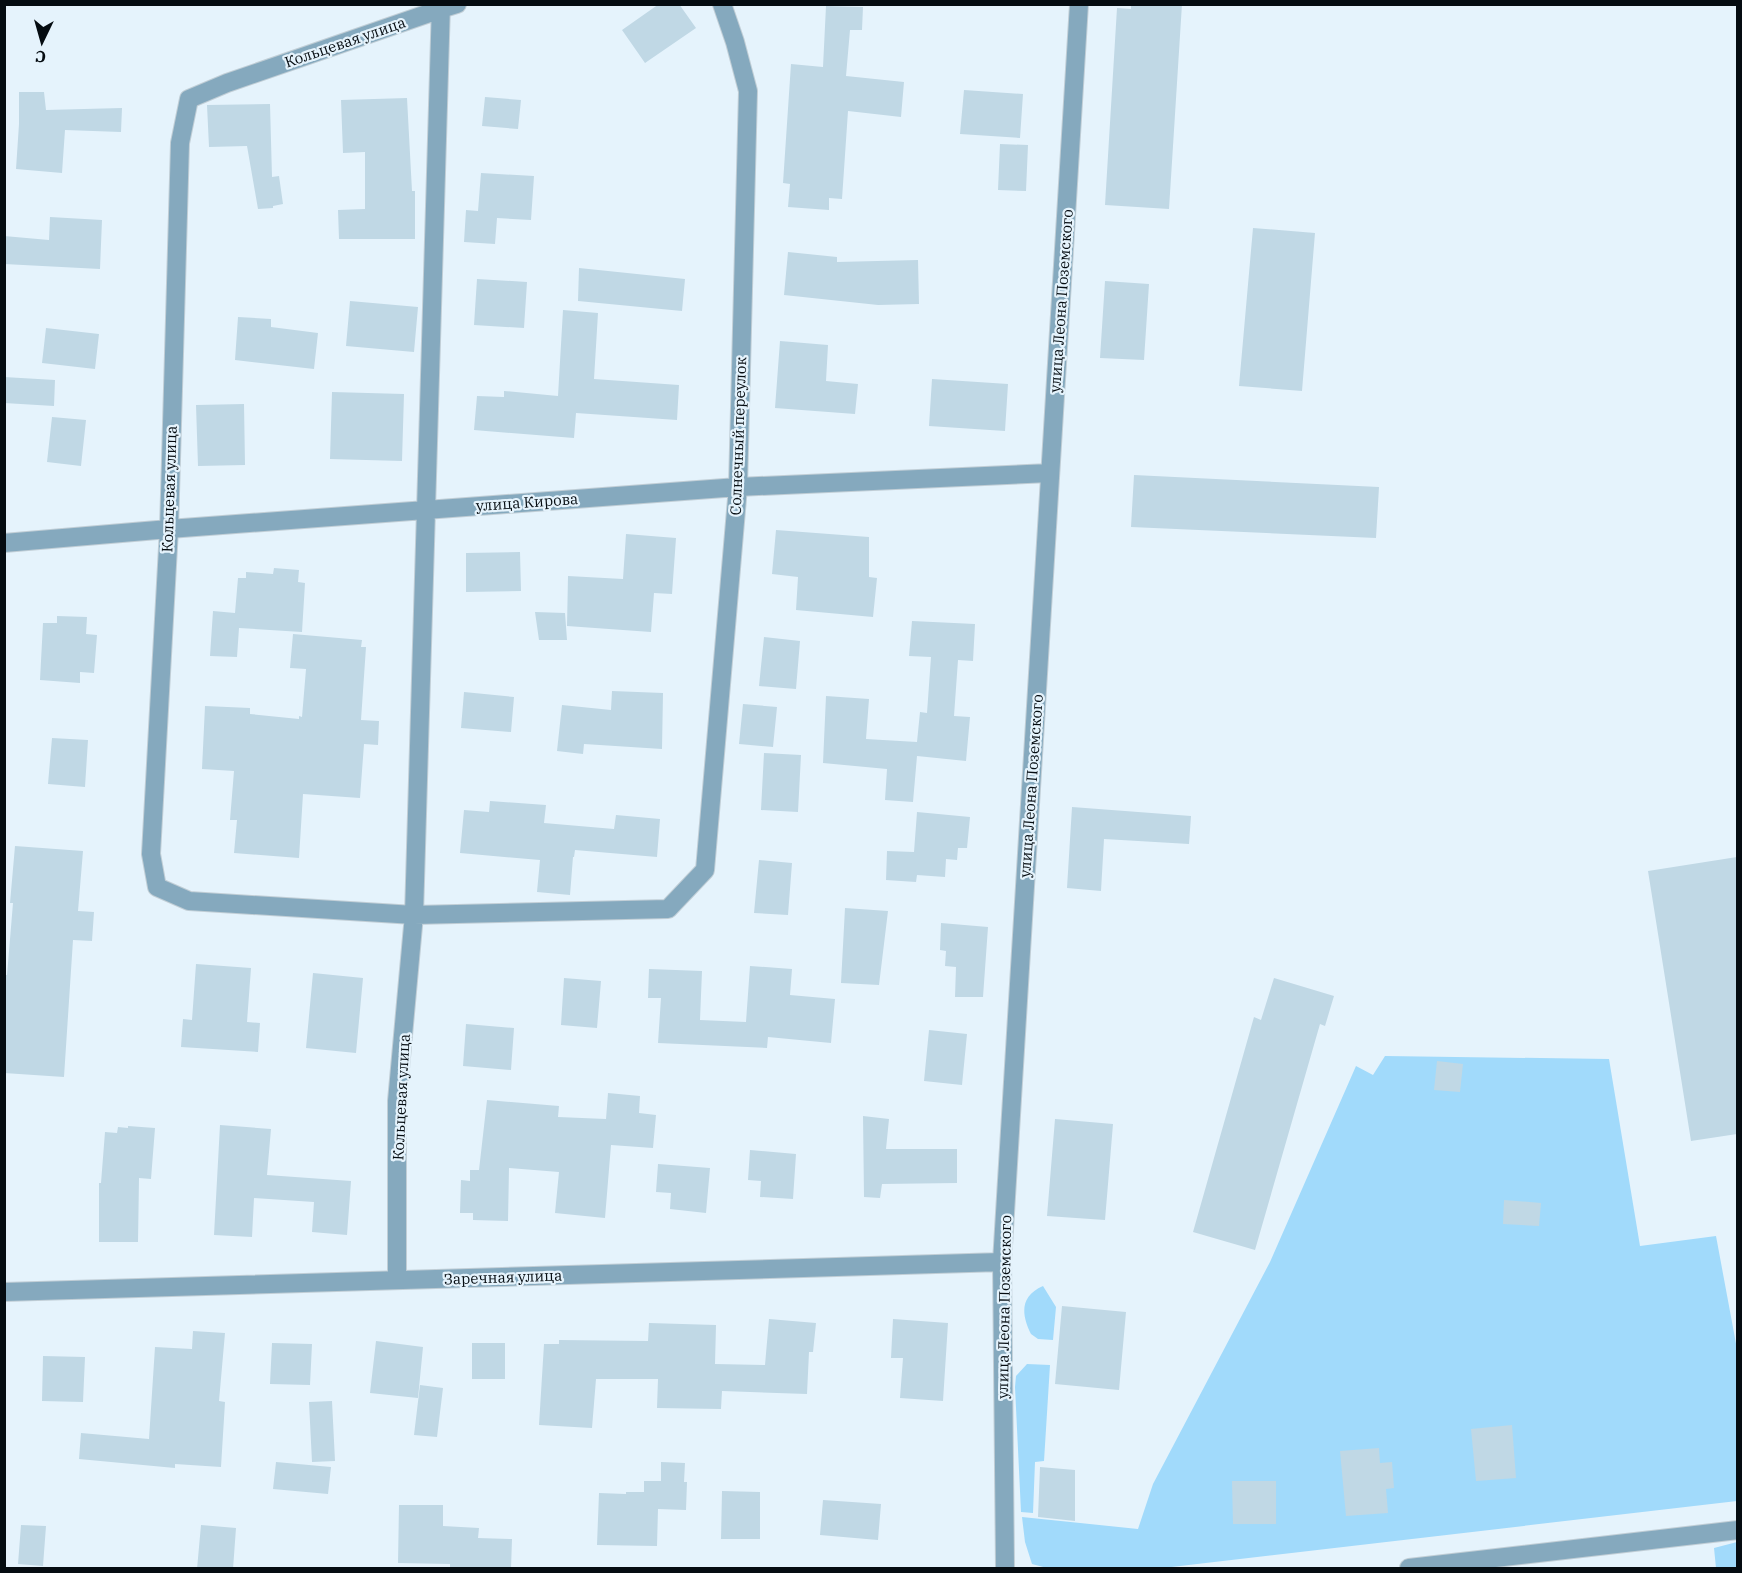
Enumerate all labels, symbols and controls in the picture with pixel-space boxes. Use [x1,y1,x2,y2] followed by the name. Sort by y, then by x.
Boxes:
[12,12,72,72] north arrow
[282,12,408,72] street label: Кольцевая улица
[35,47,47,67] text: С
[1045,209,1077,393] street label: улица Леона Поземского
[726,356,750,516] street label: Солнечный переулок
[157,425,181,553] street label: Кольцевая улица
[475,489,579,515] street label: улица Кирова
[1015,694,1047,878] street label: улица Леона Поземского
[388,1033,414,1161] street label: Кольцевая улица
[993,1215,1015,1399] street label: улица Леона Поземского
[443,1265,563,1289] street label: Заречная улица

